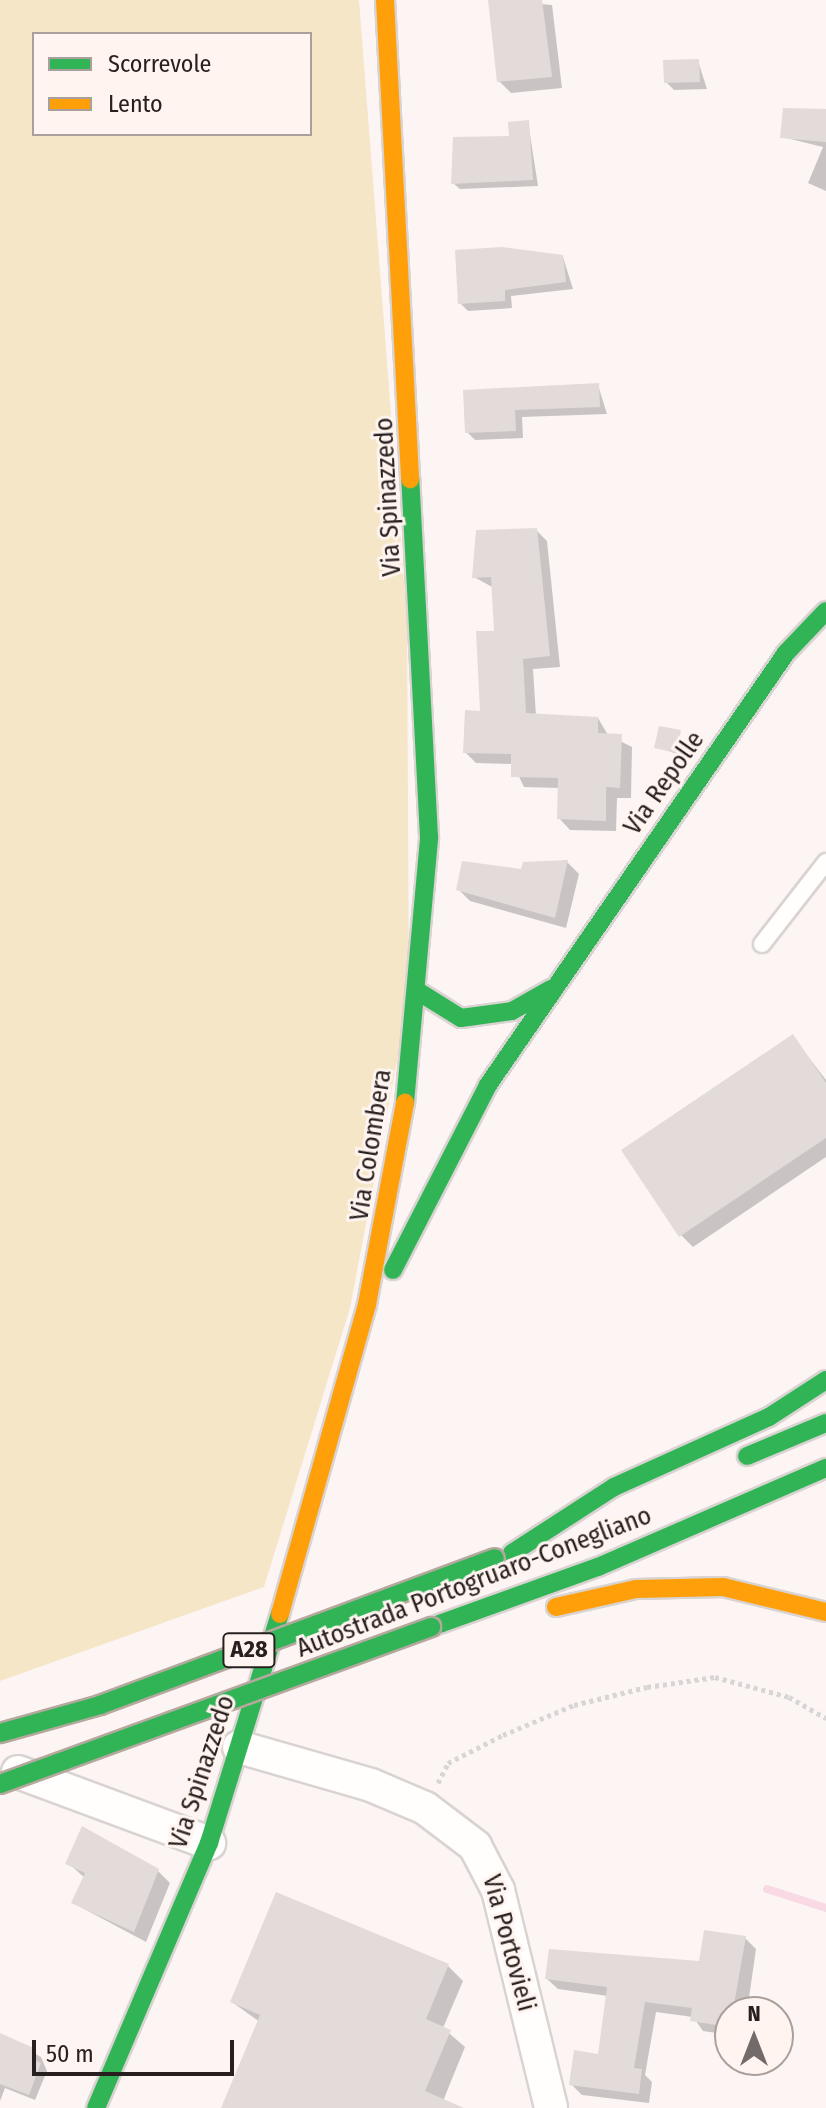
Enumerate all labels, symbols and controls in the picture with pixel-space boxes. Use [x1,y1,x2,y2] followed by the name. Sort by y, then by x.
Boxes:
[32,32,312,136] legend
[108,50,211,78] text: Scorrevole
[108,90,163,118] text: Lento
[368,417,408,577] street label: Via Spinazzedo
[617,725,711,841] street label: Via Repolle
[344,1067,398,1223] street label: Via Colombera
[292,1500,656,1664] street label: Autostrada Portogruaro-Conegliano
[221,1630,277,1670] road number: A28
[163,1691,241,1853] street label: Via Spinazzedo
[476,1871,542,2015] street label: Via Portovieli
[714,1996,794,2076] north arrow
[747,2000,761,2027] text: N
[36,2024,238,2074] scale bar
[46,2040,94,2068] text: 50 m

